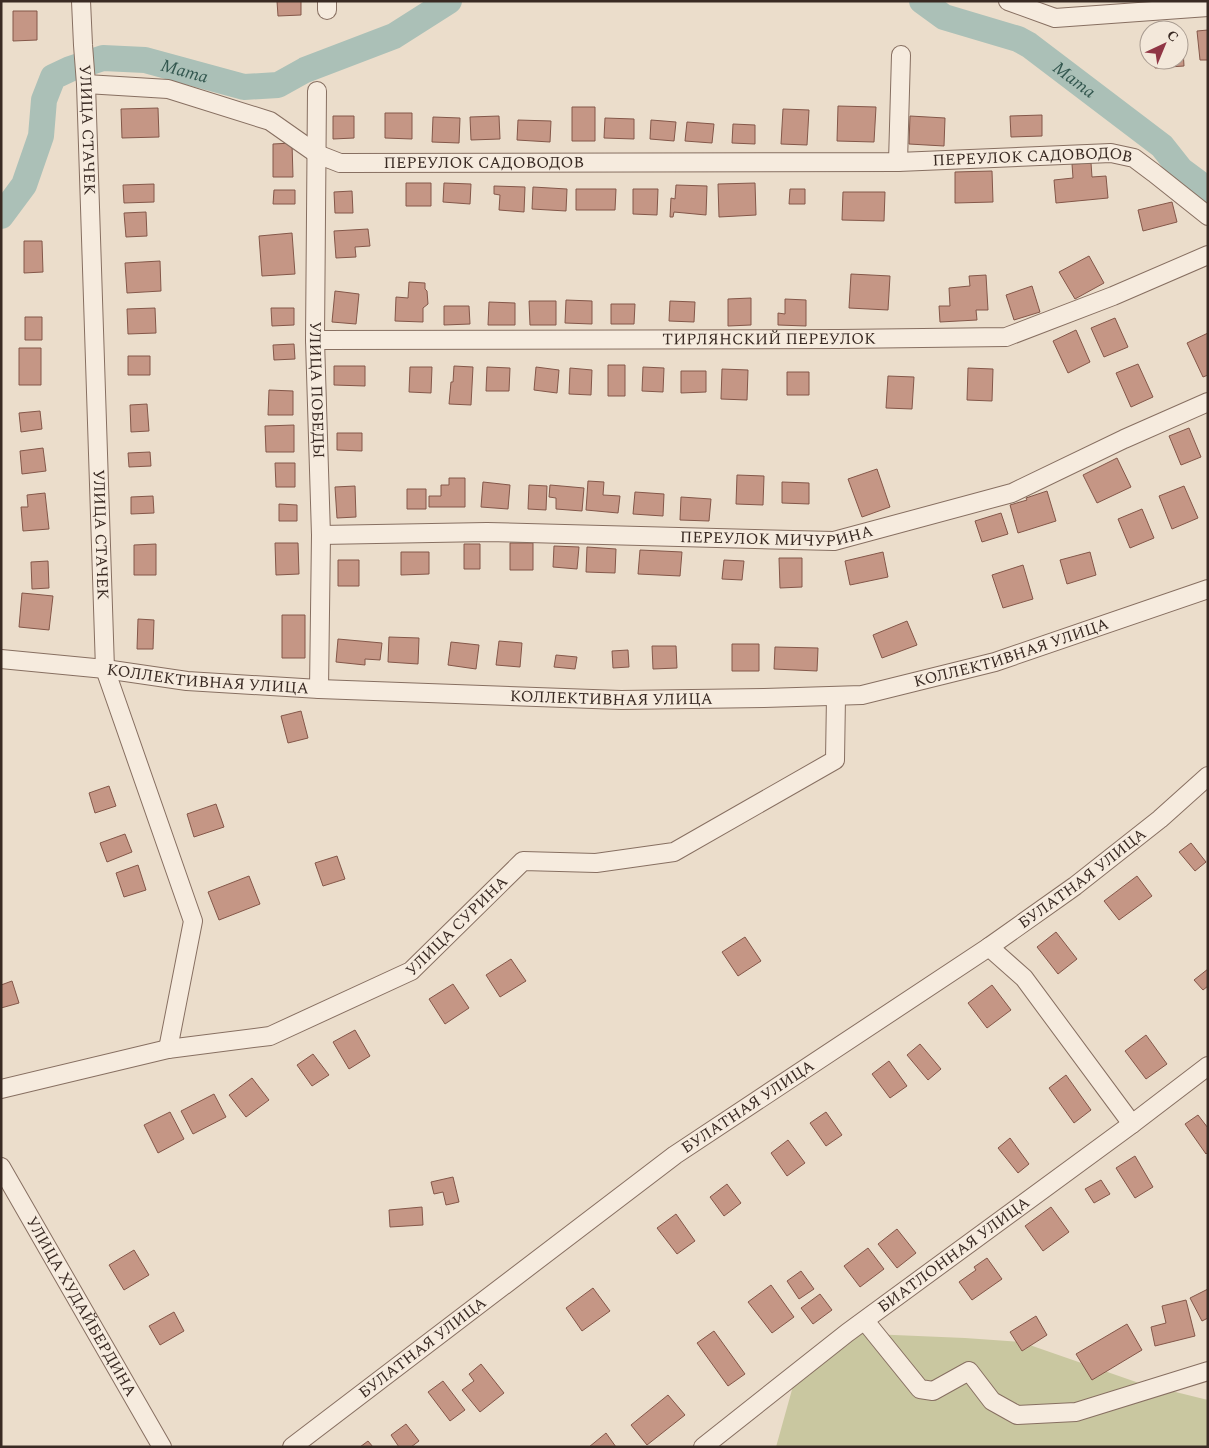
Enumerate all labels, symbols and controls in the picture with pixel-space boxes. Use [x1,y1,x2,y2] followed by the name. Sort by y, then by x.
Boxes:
[1139,20,1189,70] north arrow
[1162,25,1184,47] text: С
[158,51,211,90] water label: Мата
[1047,54,1102,105] water label: Мата
[73,64,102,196] street label: УЛИЦА СТАЧЕК
[932,141,1135,173] street label: ПЕРЕУЛОК САДОВОДОВ
[384,151,584,175] street label: ПЕРЕУЛОК САДОВОДОВ
[303,321,331,459] street label: УЛИЦА ПОБЕДЫ
[662,327,876,351] street label: ТИРЛЯНСКИЙ ПЕРЕУЛОК
[87,469,115,601] street label: УЛИЦА СТАЧЕК
[680,519,876,553] street label: ПЕРЕУЛОК МИЧУРИНА
[911,612,1112,694] street label: КОЛЛЕКТИВНАЯ УЛИЦА
[105,657,310,700] street label: КОЛЛЕКТИВНАЯ УЛИЦА
[509,684,713,712] street label: КОЛЛЕКТИВНАЯ УЛИЦА
[1013,822,1152,935] street label: БУЛАТНАЯ УЛИЦА
[400,870,513,982] street label: УЛИЦА СУРИНА
[676,1054,819,1160] street label: БУЛАТНАЯ УЛИЦА
[873,1191,1035,1319] street label: БИАТЛОННАЯ УЛИЦА
[20,1212,143,1401] street label: УЛИЦА ХУДАЙБЕРДИНА
[353,1291,491,1404] street label: БУЛАТНАЯ УЛИЦА

